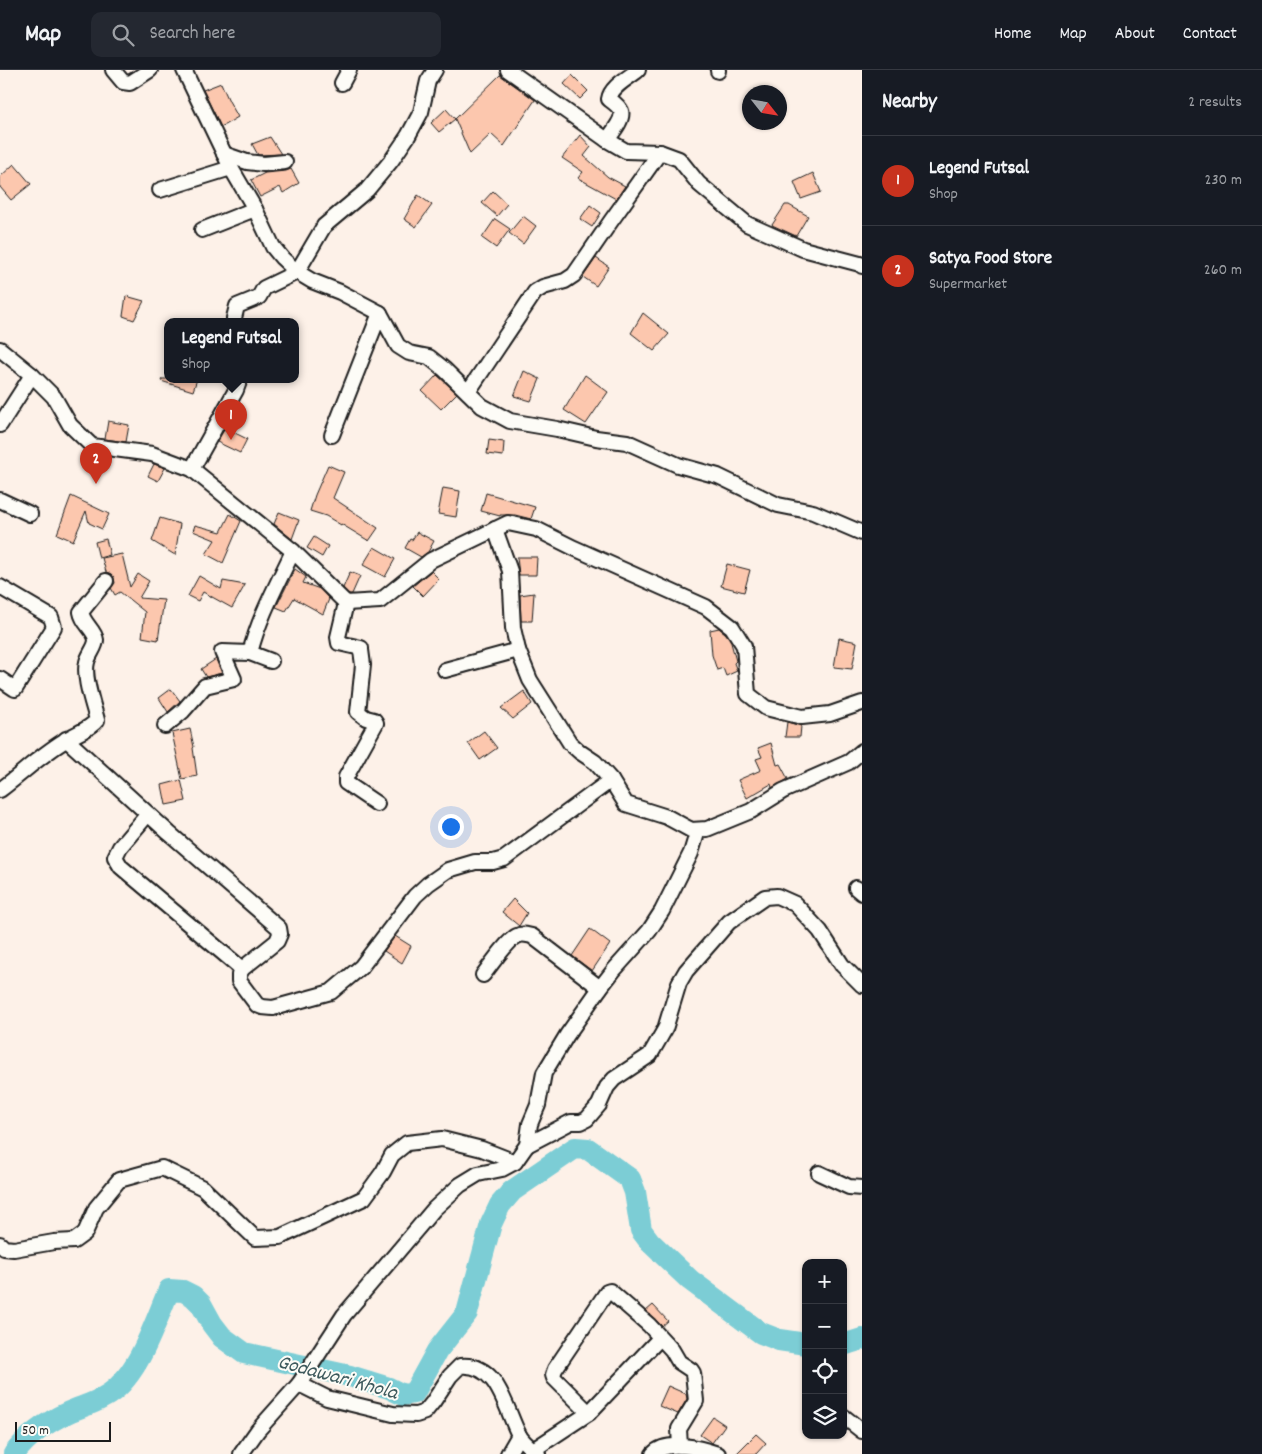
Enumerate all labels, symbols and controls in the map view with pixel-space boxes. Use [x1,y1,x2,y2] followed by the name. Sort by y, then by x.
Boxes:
[91,12,441,57] search box
[25,18,61,52] text: Map
[109,21,137,49] icon: search
[149,21,235,48] text: Search here
[994,22,1031,47] text: Home
[1059,22,1087,47] text: Map
[1115,22,1155,47] text: About
[1183,22,1237,47] text: Contact
[742,85,787,130] north arrow
[882,88,937,118] text: Nearby
[1188,91,1242,114] text: 2 results
[929,156,1029,183] text: Legend Futsal
[896,169,900,192] text: 1
[1205,169,1242,192] text: 230 m
[929,183,958,206] text: Shop
[929,246,1052,273] text: Satya Food Store
[895,259,902,282] text: 2
[1204,259,1242,282] text: 260 m
[929,273,1007,296] text: Supermarket
[164,318,299,383] popup
[182,326,281,353] text: Legend Futsal
[182,353,210,376] text: Shop
[215,399,247,440] pin: 1
[80,443,112,484] pin: 2
[438,814,464,840] your location
[802,1259,847,1439] map controls
[802,1259,847,1304] button: +
[802,1304,847,1349] button: −
[274,1348,402,1410] water label: Godawari Khola
[802,1349,847,1394] button: locate
[802,1394,847,1439] button: layers
[15,1419,111,1442] scale bar
[22,1421,49,1441] text: 50 m

